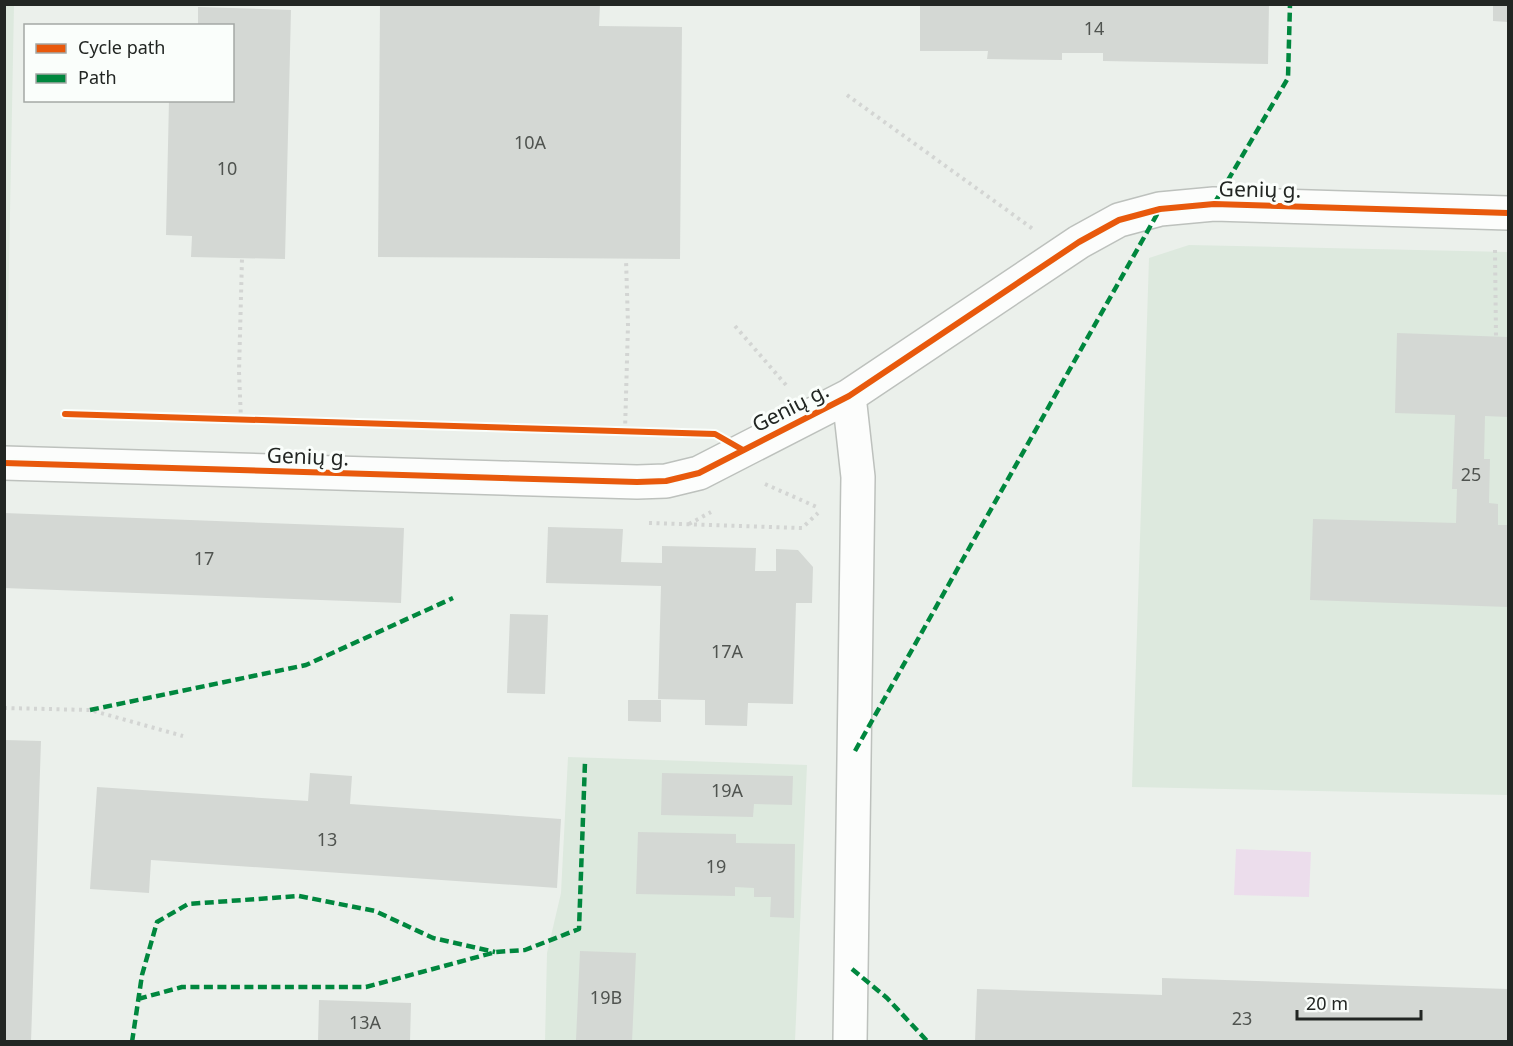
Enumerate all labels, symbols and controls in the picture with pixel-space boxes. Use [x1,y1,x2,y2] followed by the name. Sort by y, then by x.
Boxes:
[1084,16,1104,40] house number: 14
[24,24,234,102] legend
[78,35,165,59] text: Cycle path
[78,65,117,89] text: Path
[514,130,547,154] house number: 10A
[217,156,237,180] house number: 10
[1219,174,1301,204] street label: Genių g.
[747,376,833,438] street label: Genių g.
[266,441,350,471] street label: Genių g.
[1461,462,1481,486] house number: 25
[194,546,214,570] house number: 17
[711,639,744,663] house number: 17A
[711,778,744,802] house number: 19A
[317,827,337,851] house number: 13
[706,854,726,878] house number: 19
[1297,983,1422,1021] scale bar
[590,985,622,1009] house number: 19B
[1306,991,1348,1015] text: 20 m
[1232,1006,1252,1030] house number: 23
[349,1010,382,1034] house number: 13A

